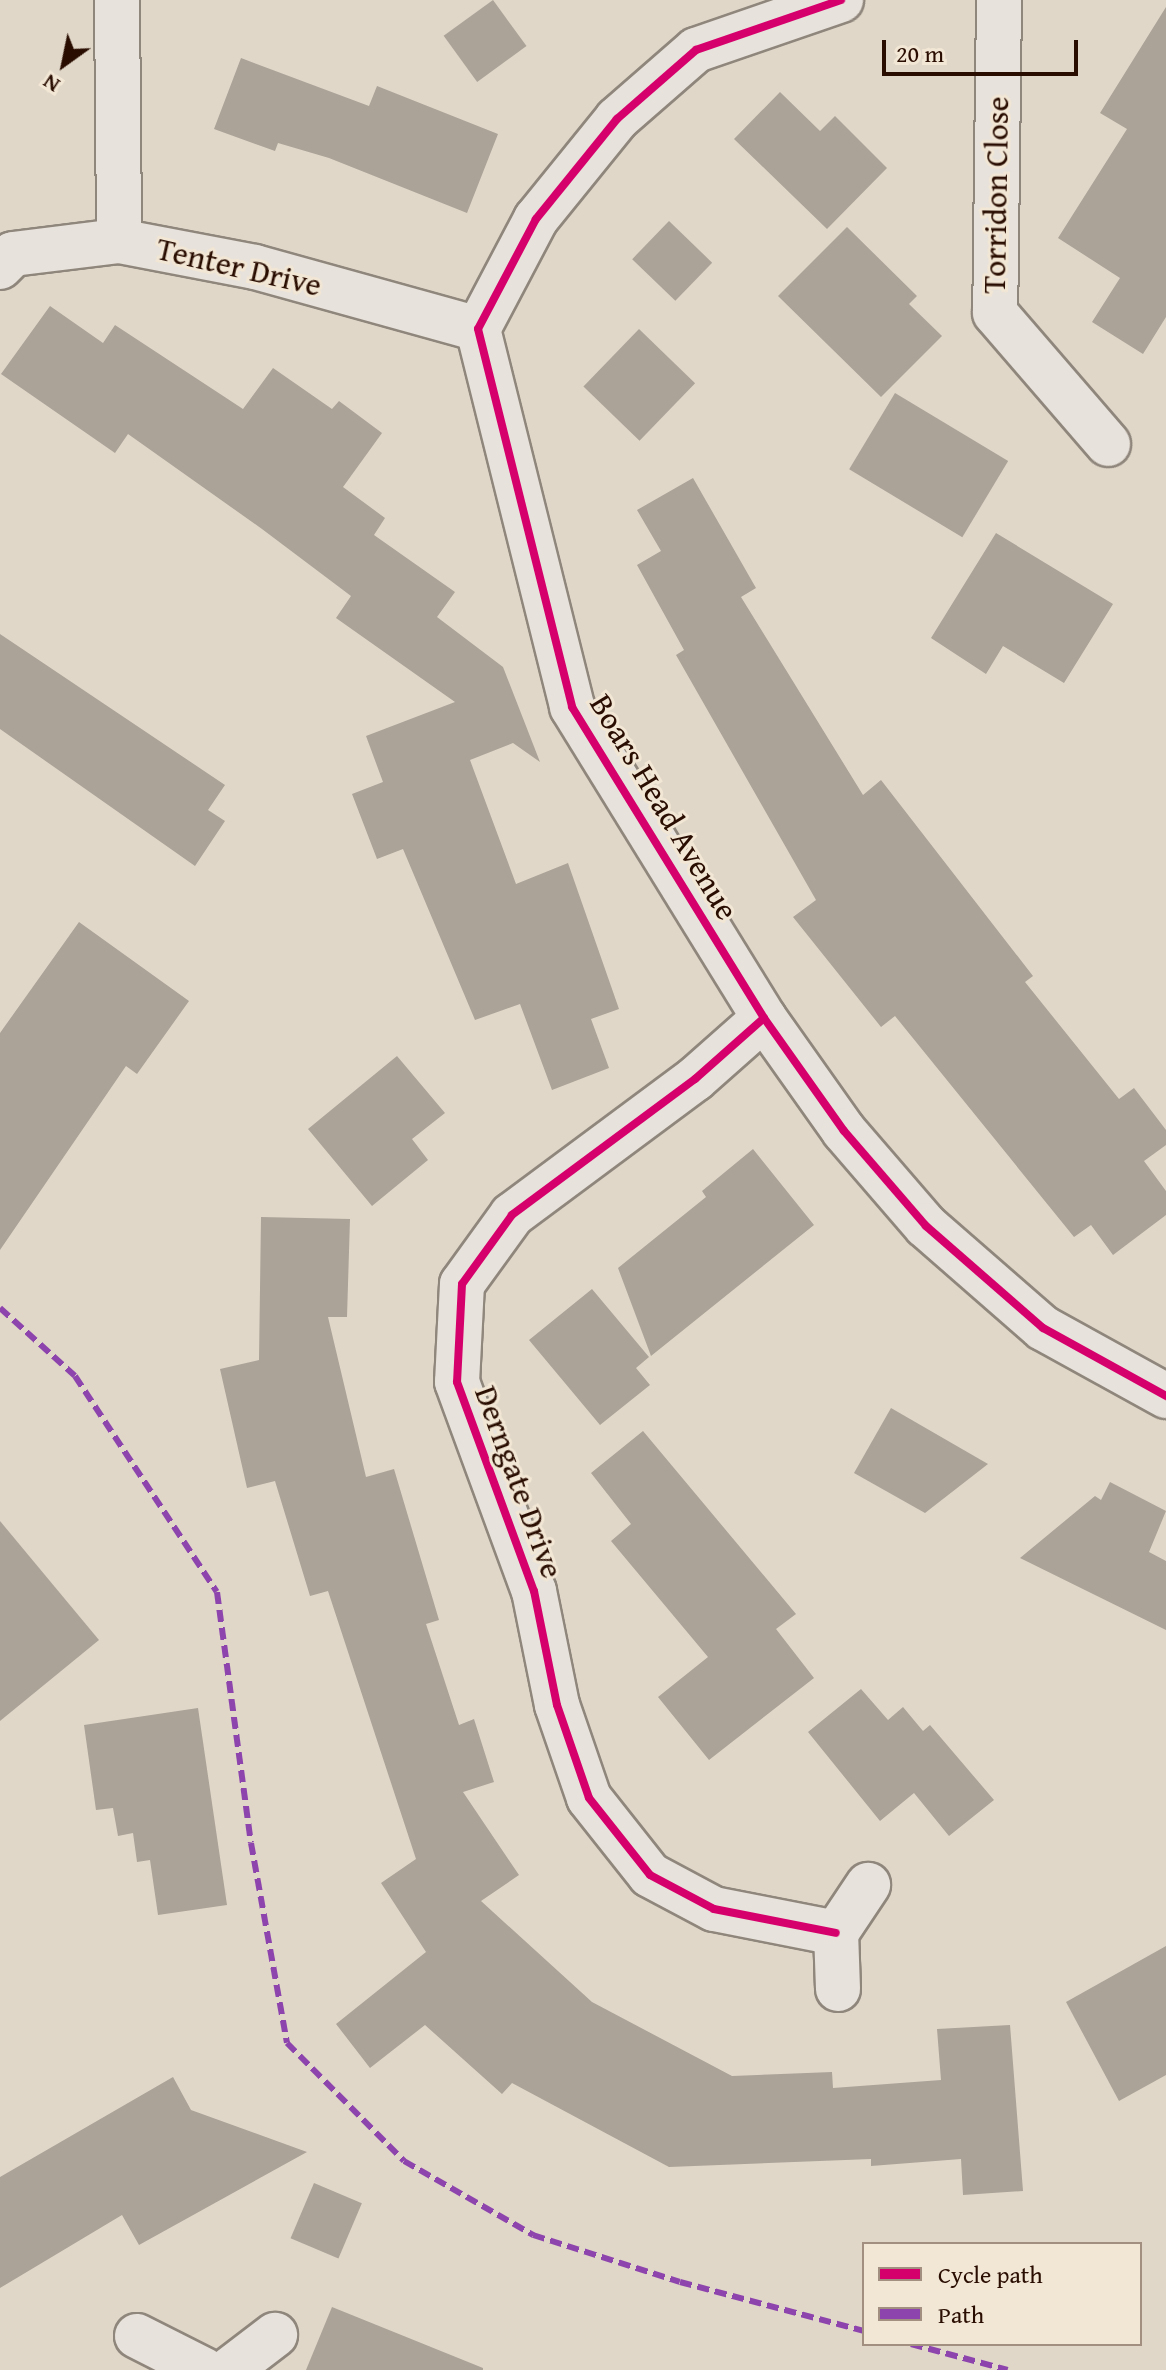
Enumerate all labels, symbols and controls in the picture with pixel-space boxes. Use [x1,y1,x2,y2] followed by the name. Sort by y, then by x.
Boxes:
[24,24,104,104] north arrow
[886,24,1082,74] scale bar
[896,36,944,71] text: 20 m
[36,67,66,102] text: N
[975,96,1017,294] street label: Torridon Close
[153,229,325,305] street label: Tenter Drive
[582,687,746,927] street label: Boars Head Avenue
[466,1381,572,1583] street label: Derngate Drive
[862,2242,1142,2346] legend
[938,2257,1043,2292] text: Cycle path
[938,2297,984,2332] text: Path

